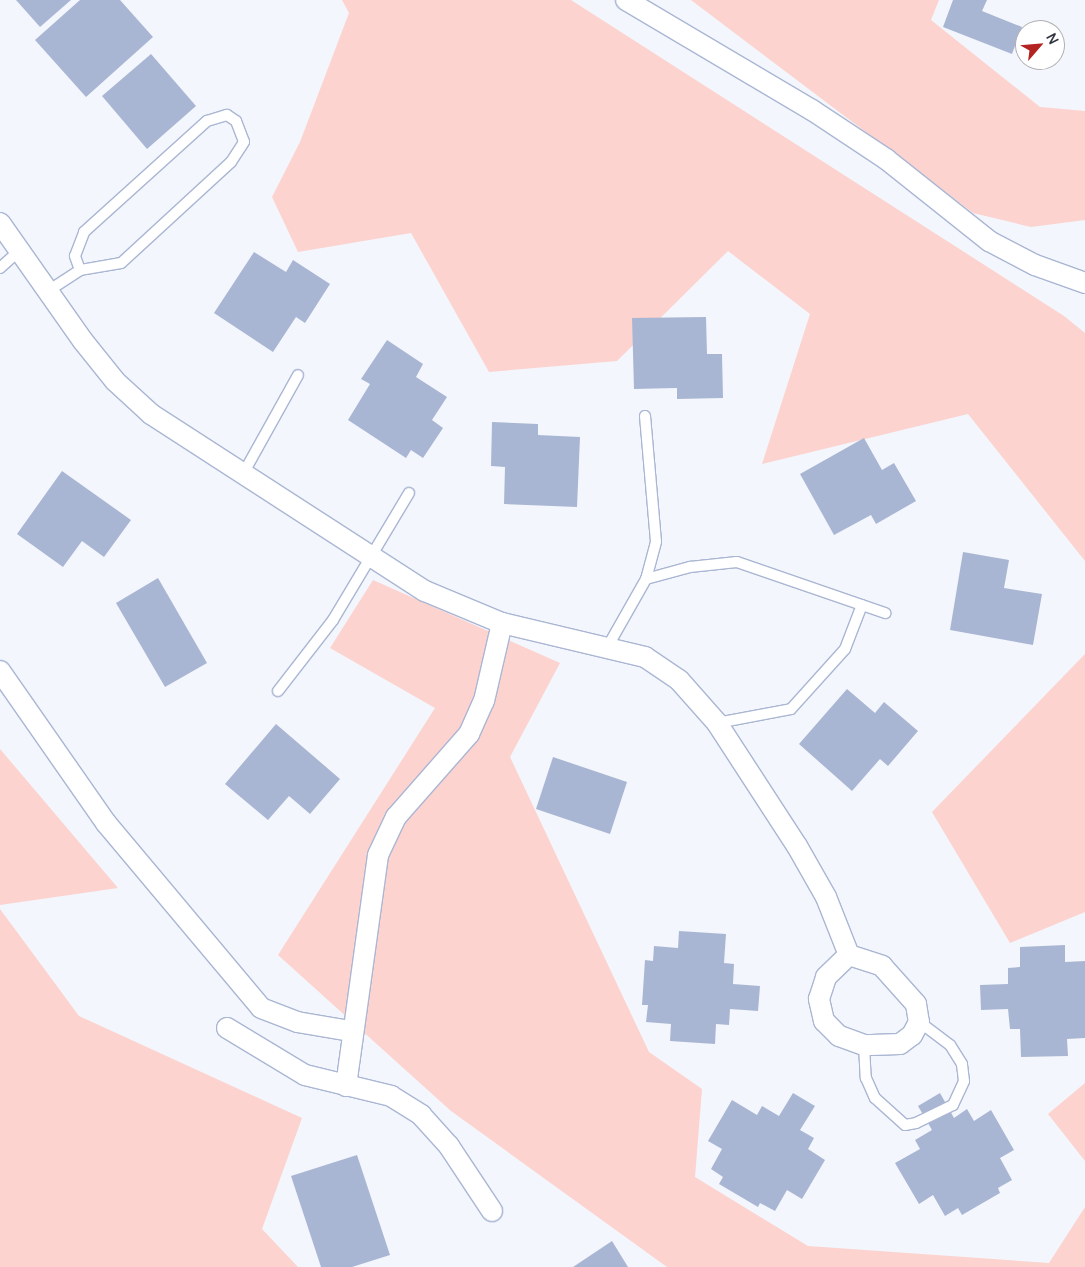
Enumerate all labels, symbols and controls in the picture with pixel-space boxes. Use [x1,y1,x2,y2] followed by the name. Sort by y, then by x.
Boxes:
[1015,20,1065,70] north arrow
[1042,30,1064,47] text: N

